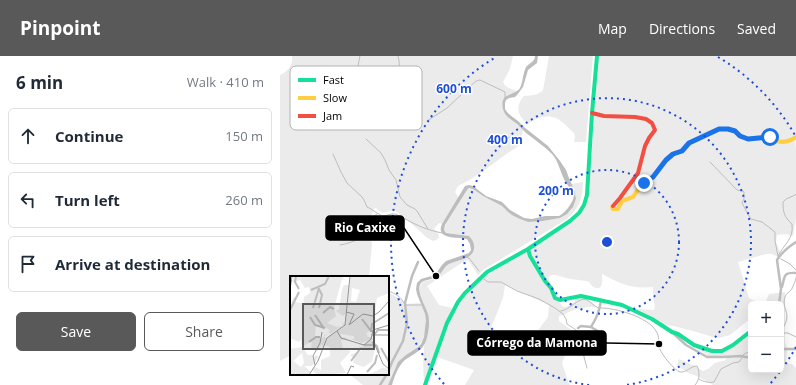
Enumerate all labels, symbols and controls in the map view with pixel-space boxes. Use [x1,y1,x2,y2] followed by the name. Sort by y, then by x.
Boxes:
[20,15,101,41] text: Pinpoint
[598,19,627,38] text: Map
[649,19,715,38] text: Directions
[737,19,776,38] text: Saved
[290,66,422,130] legend
[16,71,63,94] text: 6 min
[323,72,344,87] text: Fast
[187,73,264,91] text: Walk · 410 m
[436,80,472,97] text: 600 m
[323,90,347,105] text: Slow
[322,108,342,123] text: Jam
[17,125,39,147] icon: ahead
[55,126,123,146] text: Continue
[225,127,263,145] text: 150 m
[761,128,779,146] route start
[487,131,523,148] text: 400 m
[635,174,653,192] route end
[538,182,574,199] text: 200 m
[17,189,39,211] icon: left
[55,190,120,210] text: Turn left
[225,191,263,209] text: 260 m
[326,216,404,240] callout: Rio Caxixe
[334,219,396,236] text: Rio Caxixe
[600,235,614,249] centre of rings
[17,253,39,275] icon: arrive
[55,254,210,274] text: Arrive at destination
[290,276,389,375] inset map
[748,301,784,373] map controls
[748,301,784,337] button: +
[16,312,136,351] button: Save
[144,312,264,351] button: Share
[468,331,606,355] callout: Córrego da Mamona
[476,334,598,351] text: Córrego da Mamona
[748,337,784,373] button: −

